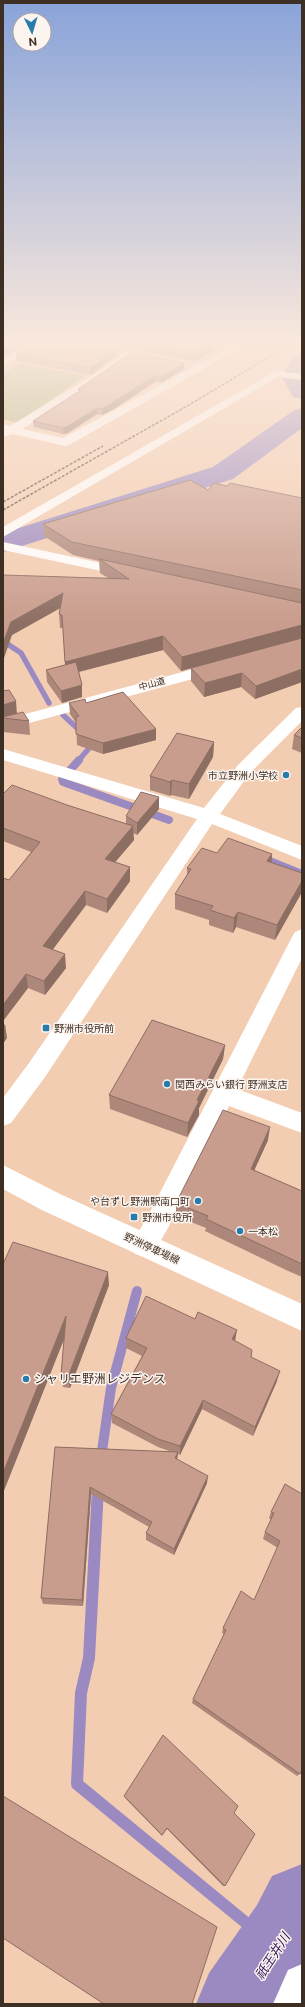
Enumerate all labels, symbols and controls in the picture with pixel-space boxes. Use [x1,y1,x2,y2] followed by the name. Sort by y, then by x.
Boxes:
[12,12,52,52] north arrow
[28,36,38,48] text: N
[137,675,166,692] street label: 中山道
[208,769,278,781] place label: 市立野洲小学校
[281,770,291,780] marker: 市立野洲小学校
[54,1022,114,1034] place label: 野洲市役所前
[41,1023,51,1033] marker: 野洲市役所前
[175,1078,287,1090] place label: 関西みらい銀行 野洲支店
[162,1079,172,1089] marker: 関西みらい銀行 野洲支店
[90,1195,190,1207] place label: や台ずし野洲駅南口町
[193,1196,203,1206] marker: や台ずし野洲駅南口町
[142,1211,192,1223] place label: 野洲市役所
[129,1212,139,1222] marker: 野洲市役所
[248,1225,278,1237] place label: 一本松
[235,1226,245,1236] marker: 一本松
[122,1230,182,1266] street label: 野洲停車場線
[34,1372,166,1386] place label: シャリエ野洲レジデンス
[21,1374,31,1384] marker: シャリエ野洲レジデンス
[252,1929,294,1982] water label: 祇王井川

